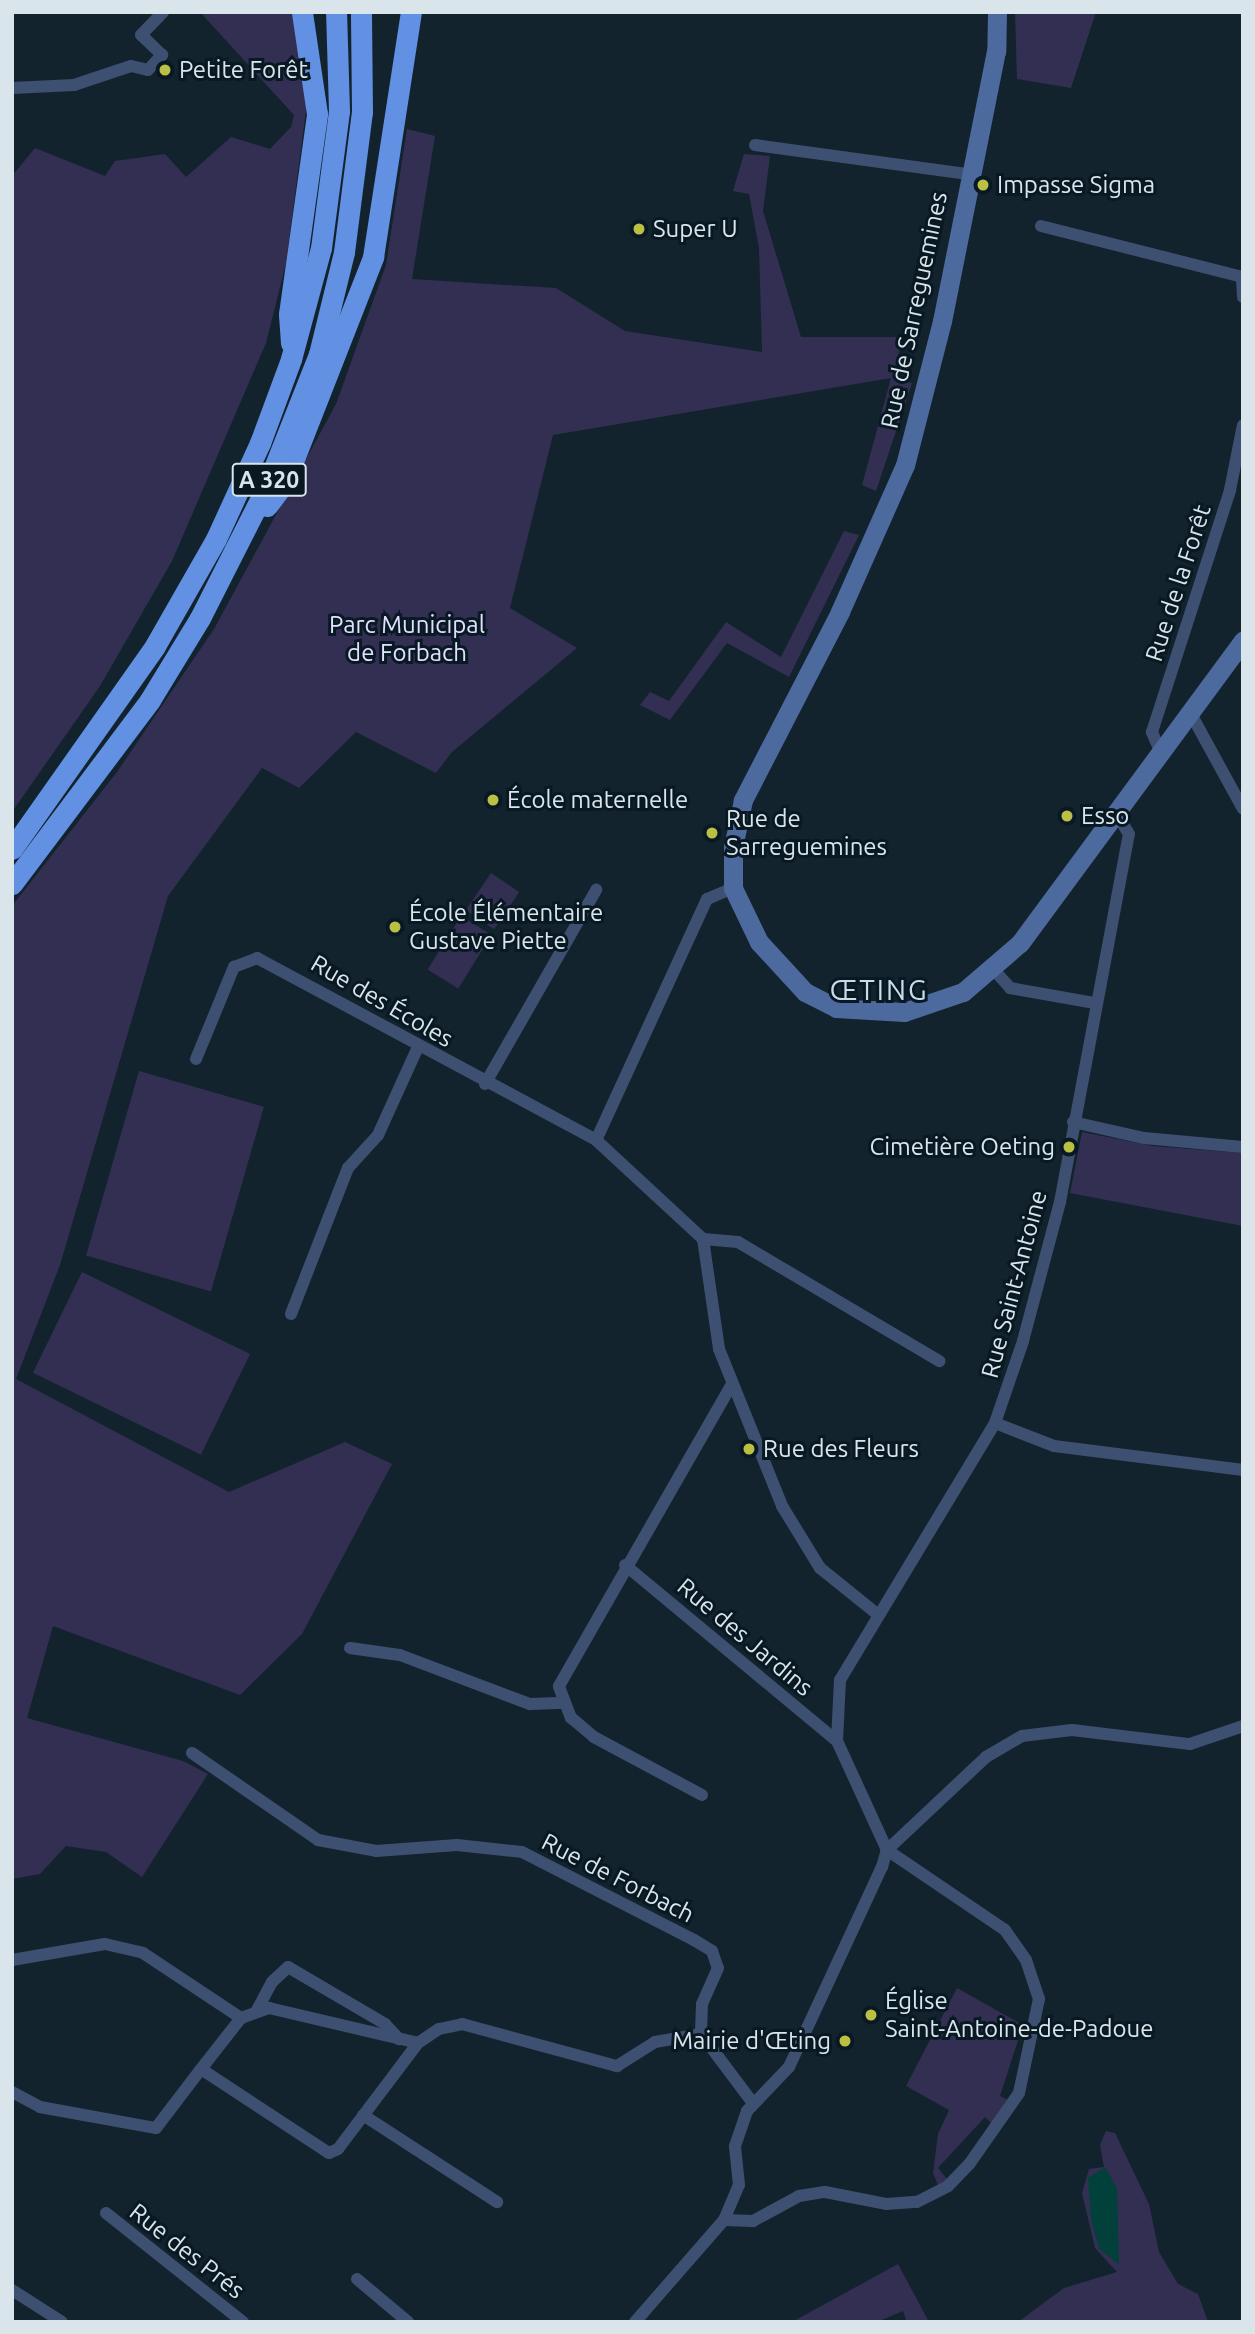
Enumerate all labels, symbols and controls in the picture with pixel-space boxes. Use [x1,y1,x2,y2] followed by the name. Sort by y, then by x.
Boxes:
[179,56,308,84] place label: Petite Forêt
[157,62,173,78] marker: Petite Forêt
[997,171,1155,199] place label: Impasse Sigma
[975,177,991,193] marker: Impasse Sigma
[875,189,953,431] street label: Rue de Sarreguemines
[653,215,738,243] place label: Super U
[631,221,647,237] marker: Super U
[230,460,308,500] road number: A 320
[1139,501,1217,665] street label: Rue de la Forêt
[329,611,485,667] park label: Parc Municipal de Forbach
[507,786,688,814] place label: École maternelle
[485,792,501,808] marker: École maternelle
[1081,802,1129,830] place label: Esso
[726,805,887,861] place label: Rue de Sarreguemines
[1059,808,1075,824] marker: Esso
[704,825,720,841] marker: Rue de Sarreguemines
[409,899,603,955] place label: École Élémentaire Gustave Piette
[387,919,403,935] marker: École Élémentaire Gustave Piette
[306,949,458,1053] street label: Rue des Écoles
[830,973,928,1007] district label: ŒTING
[870,1133,1055,1161] place label: Cimetière Oeting
[1061,1139,1077,1155] marker: Cimetière Oeting
[975,1187,1053,1381] street label: Rue Saint-Antoine
[763,1435,919,1463] place label: Rue des Fleurs
[741,1441,757,1457] marker: Rue des Fleurs
[671,1572,819,1702] street label: Rue des Jardins
[537,1827,699,1929] street label: Rue de Forbach
[885,1987,1153,2043] place label: Église Saint-Antoine-de-Padoue
[863,2007,879,2023] marker: Église Saint-Antoine-de-Padoue
[672,2027,831,2055] place label: Mairie d'Œting
[837,2033,853,2049] marker: Mairie d'Œting
[124,2197,250,2305] street label: Rue des Prés

